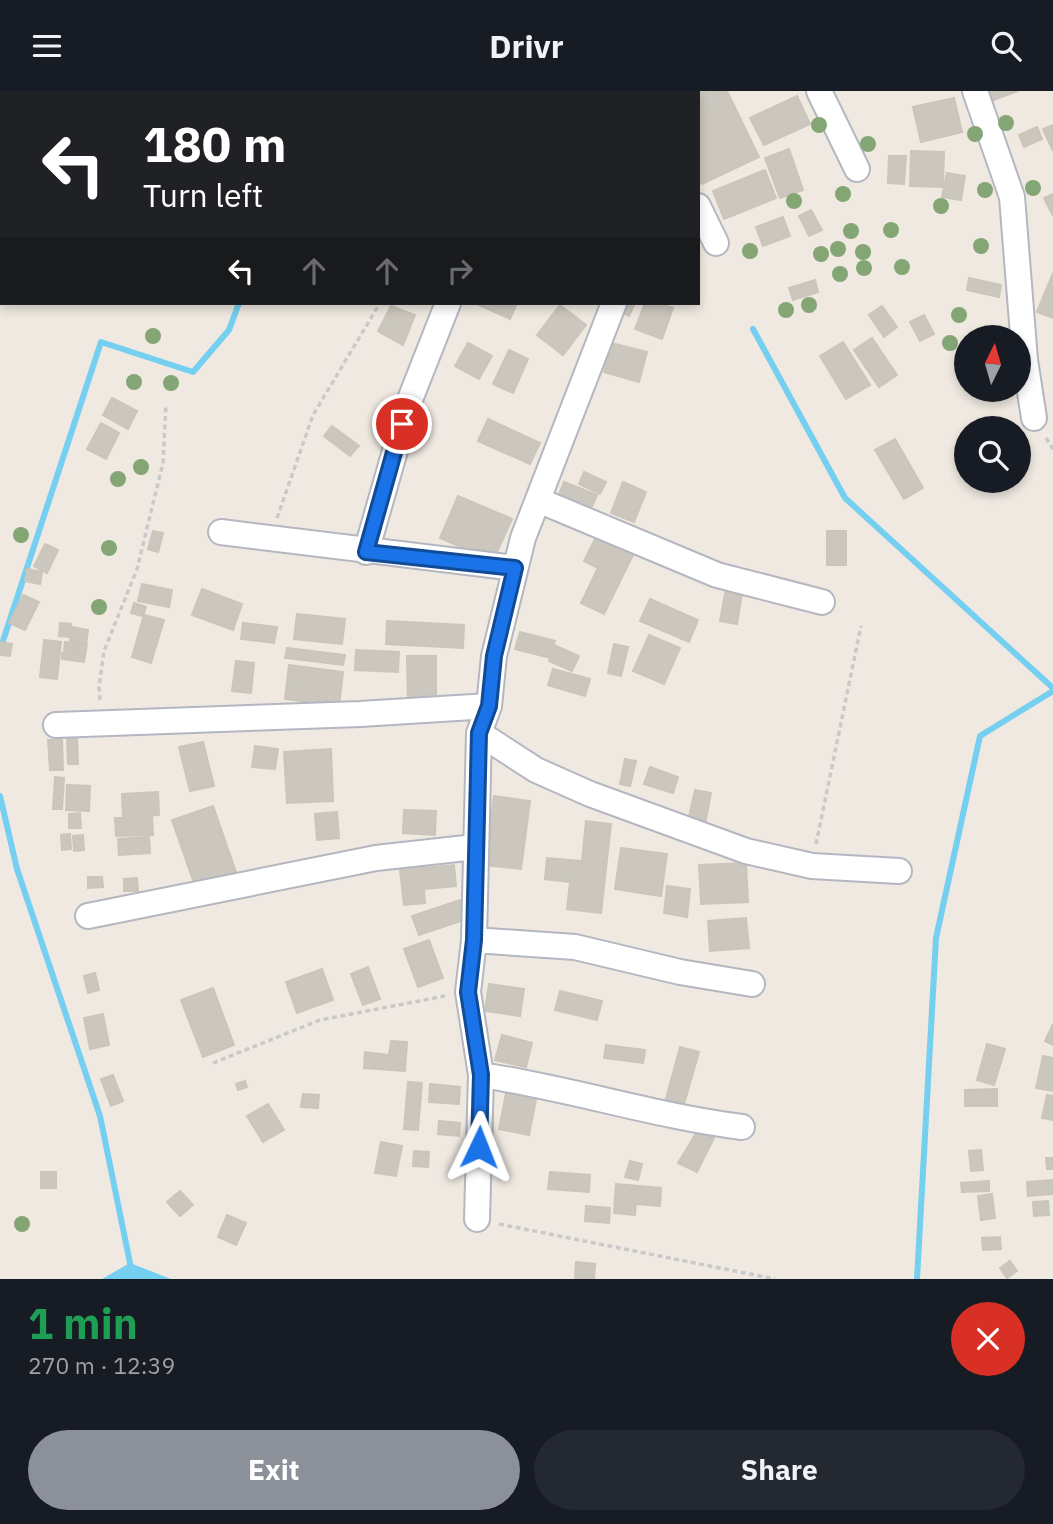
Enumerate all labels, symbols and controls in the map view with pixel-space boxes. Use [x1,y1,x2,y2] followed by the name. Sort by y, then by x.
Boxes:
[489,25,564,67] text: Drivr
[28,27,66,65] icon: menu
[987,27,1025,65] icon: search
[143,112,287,175] text: 180 m
[28,119,119,210] icon: left
[143,174,263,216] text: Turn left
[222,252,260,290] icon: left
[295,252,333,290] icon: ahead
[368,252,406,290] icon: ahead
[441,252,479,290] icon: right
[954,325,1031,403] north arrow
[954,325,1031,493] map controls
[372,394,432,454] pin
[383,405,421,443] icon: arrive
[954,416,1031,493] button: search
[442,1110,516,1184] position arrow
[28,1296,138,1351] text: 1 min
[951,1302,1025,1376] button: close
[28,1350,175,1380] text: 270 m · 12:39
[28,1430,520,1510] button: Exit
[534,1430,1025,1510] button: Share

